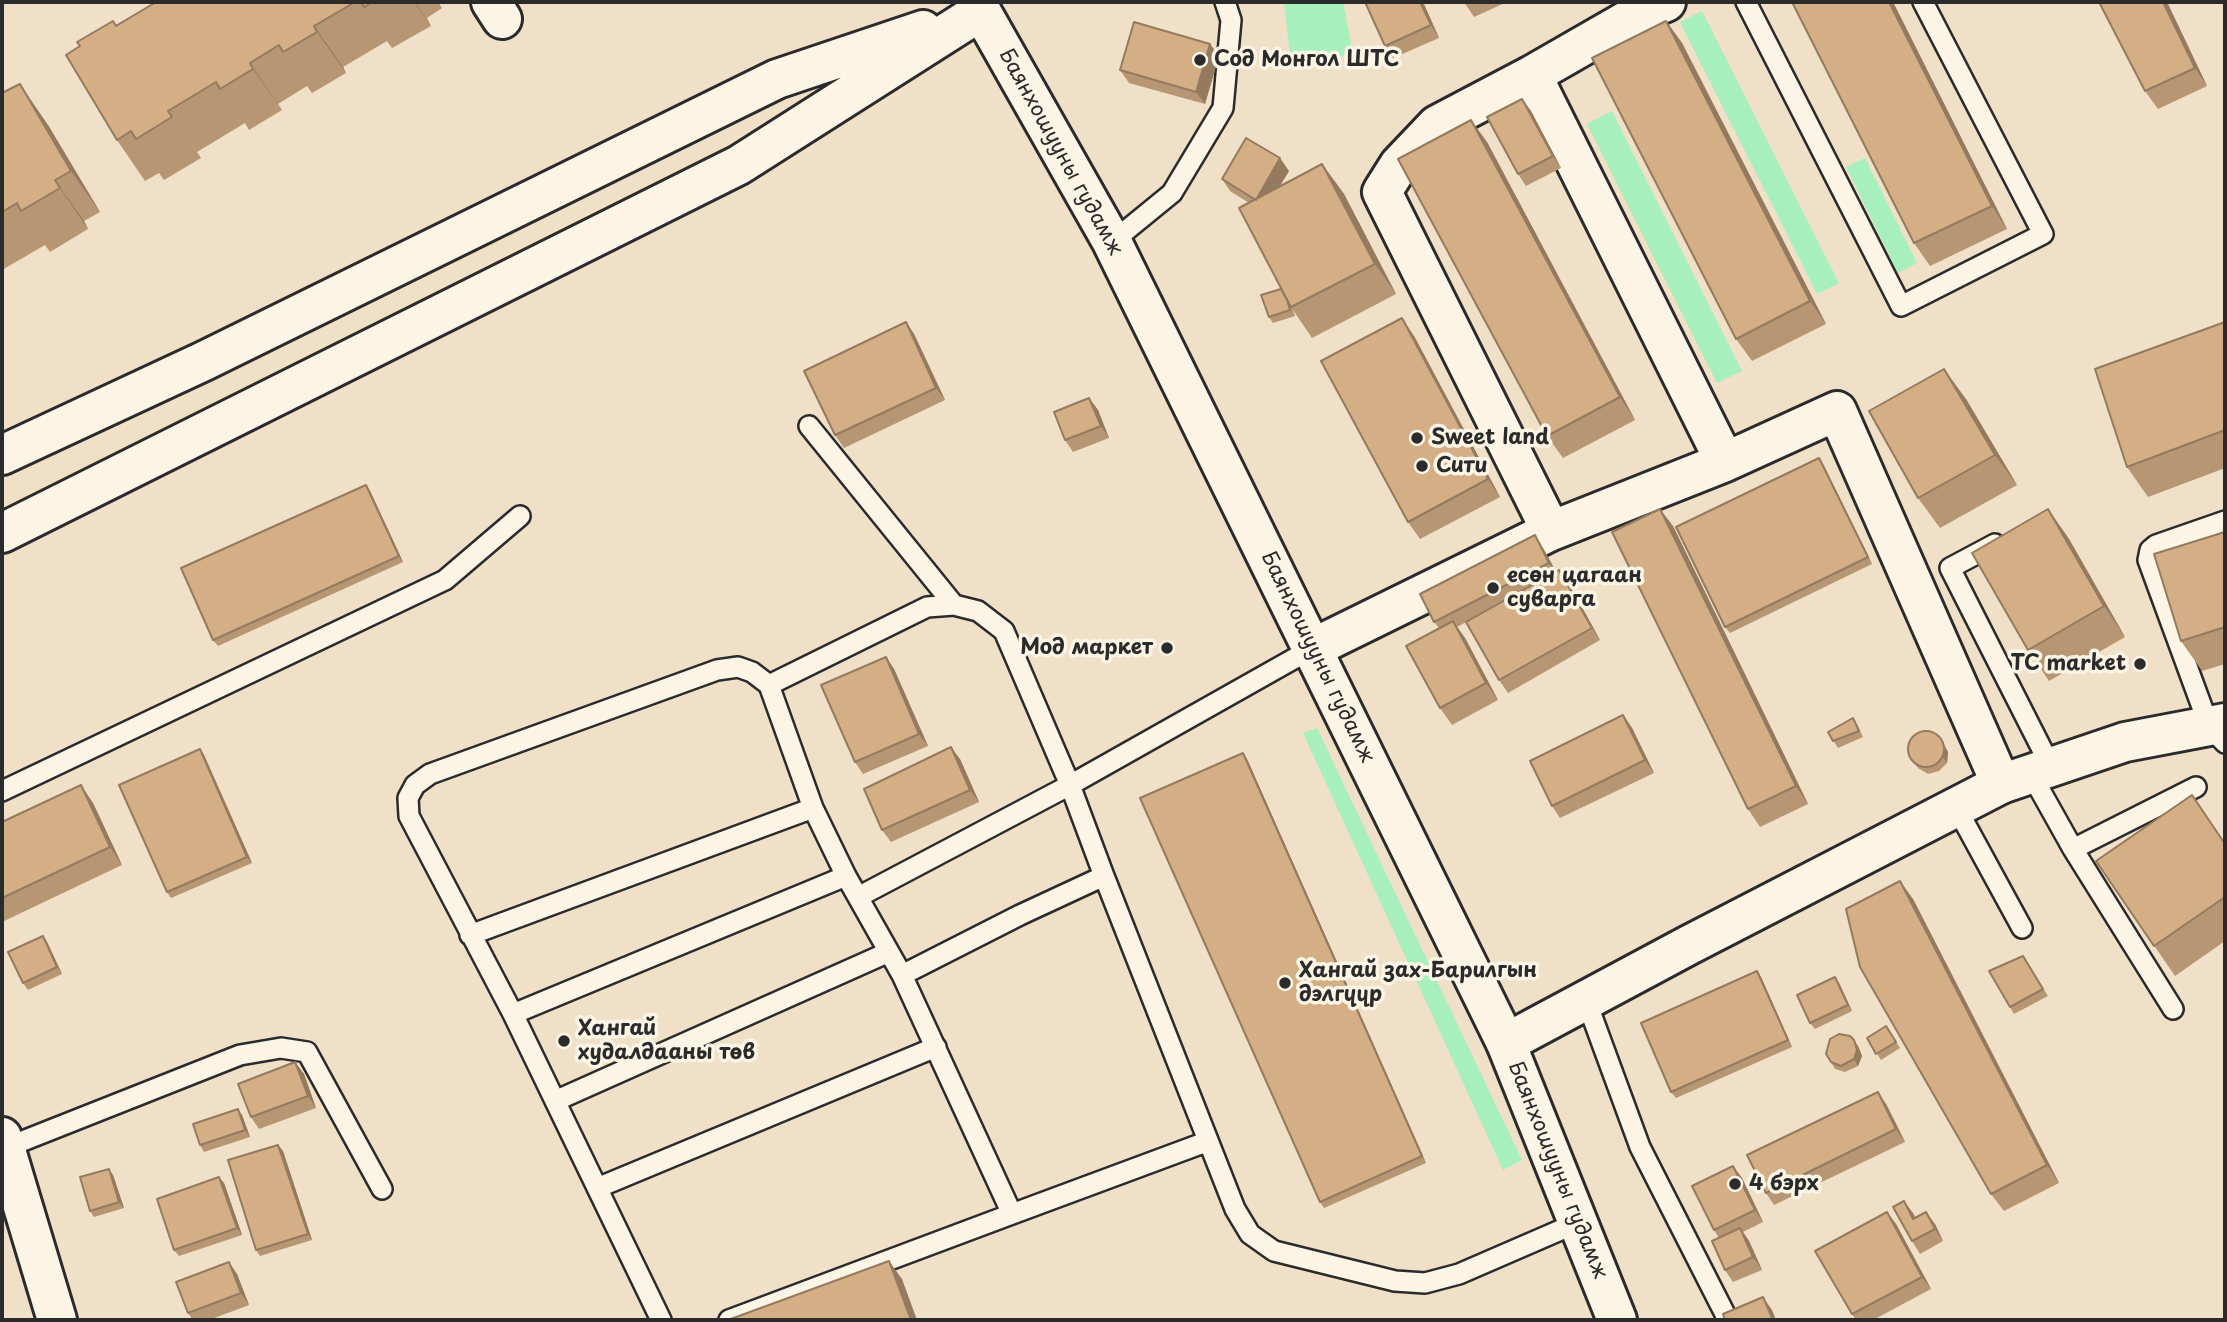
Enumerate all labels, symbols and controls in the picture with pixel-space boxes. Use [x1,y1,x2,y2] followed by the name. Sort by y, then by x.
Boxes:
[993,44,1127,260] street label: Баянхошууны гудамж
[1214,47,1399,73] place label: Сод Монгол ШТС
[1192,52,1208,68] marker: Сод Монгол ШТС
[1431,425,1549,451] place label: Sweet land
[1409,430,1425,446] marker: Sweet land
[1436,453,1488,479] place label: Сити
[1414,458,1430,474] marker: Сити
[1255,547,1379,767] street label: Баянхошууны гудамж
[1507,563,1642,613] place label: есөн цагаан суварга
[1485,580,1501,596] marker: есөн цагаан суварга
[1020,635,1153,661] place label: Мод маркет
[1159,640,1175,656] marker: Мод маркет
[2011,651,2126,677] place label: TC market
[2132,656,2148,672] marker: TC market
[1299,958,1537,1008] place label: Хангай зах-Барилгын дэлгүүр
[1277,975,1293,991] marker: Хангай зах-Барилгын дэлгүүр
[578,1016,755,1066] place label: Хангай худалдааны төв
[556,1033,572,1049] marker: Хангай худалдааны төв
[1502,1058,1612,1282] street label: Баянхошууны гудамж
[1749,1171,1819,1197] place label: 4 бэрх
[1727,1176,1743,1192] marker: 4 бэрх

